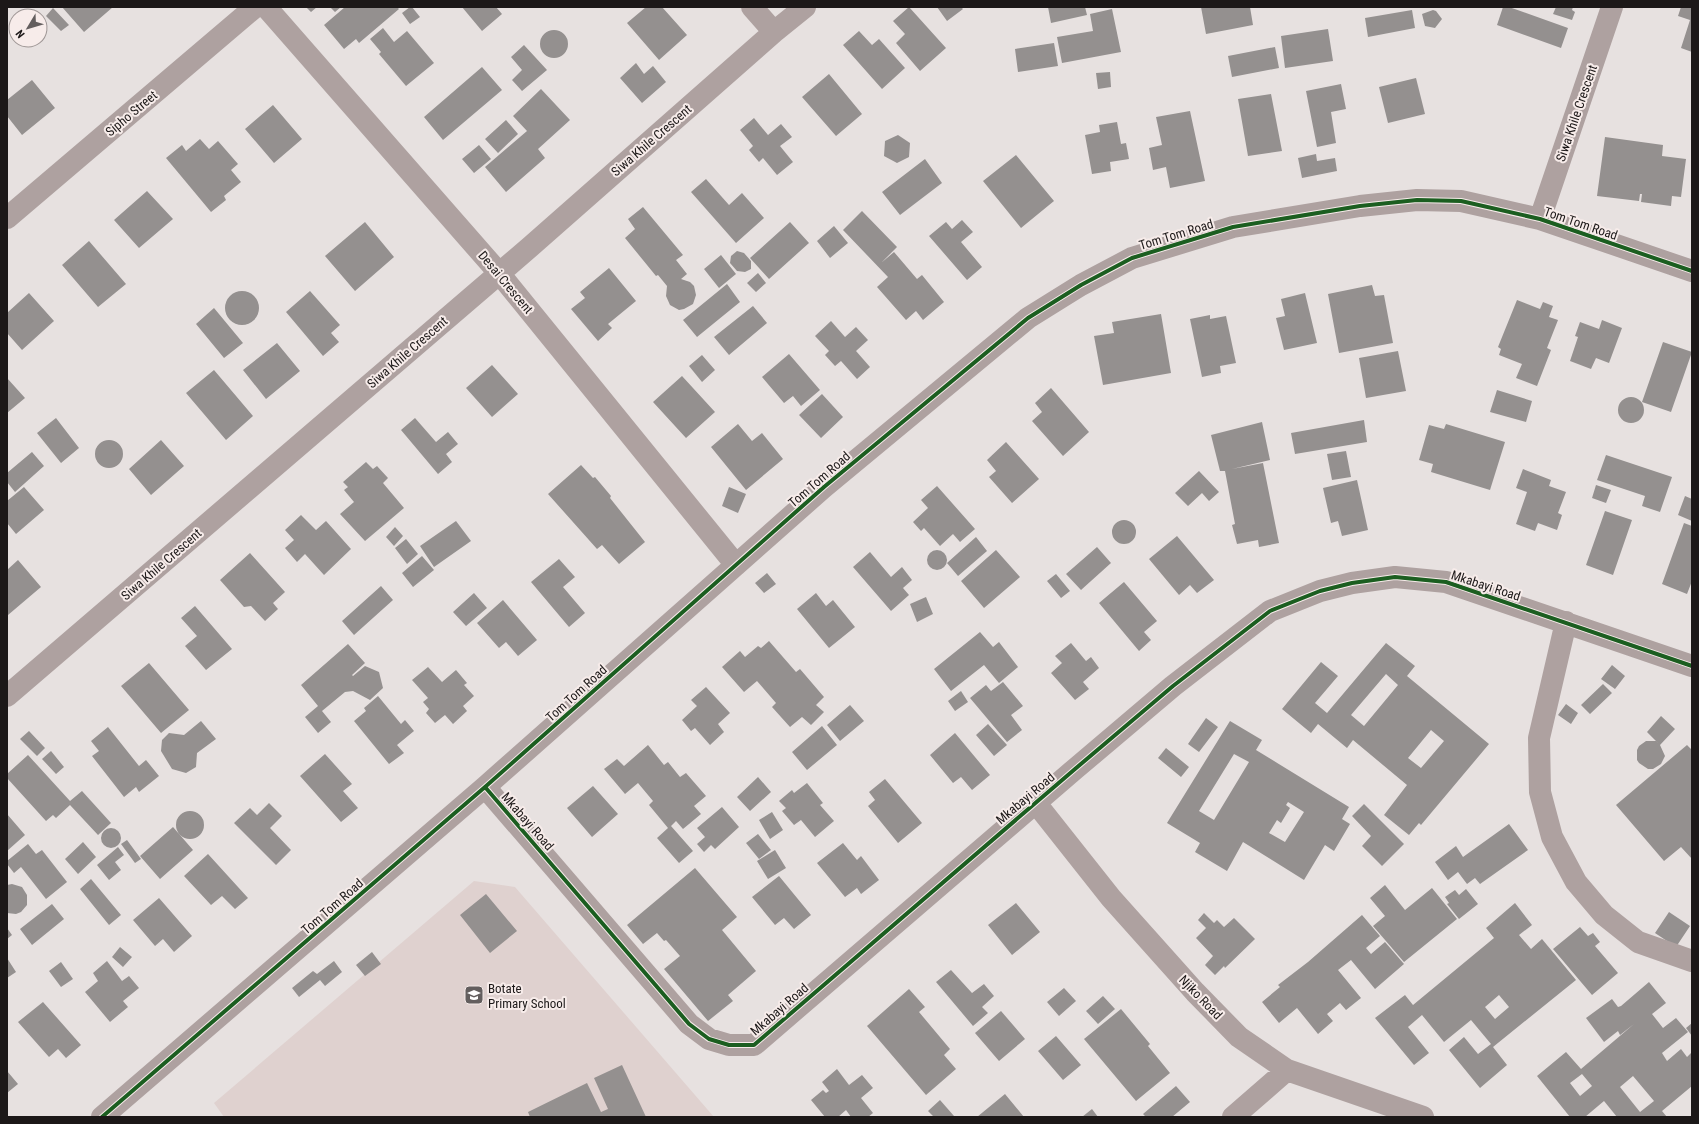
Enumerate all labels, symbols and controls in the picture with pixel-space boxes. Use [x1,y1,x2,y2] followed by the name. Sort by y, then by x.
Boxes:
[8,8,48,48] north arrow
[13,27,28,41] text: N
[1553,63,1600,163] street label: Siwa Khile Crescent
[103,87,160,139] street label: Sipho Street
[608,101,695,179] street label: Siwa Khile Crescent
[1542,204,1620,243] street label: Tom Tom Road
[1137,216,1215,253] street label: Tom Tom Road
[475,248,536,317] street label: Desai Crescent
[364,313,451,391] street label: Siwa Khile Crescent
[785,449,853,510] street label: Tom Tom Road
[118,525,205,603] street label: Siwa Khile Crescent
[1449,567,1522,604] street label: Mkabayi Road
[543,662,610,725] street label: Tom Tom Road
[993,770,1058,827] street label: Mkabayi Road
[498,789,557,853] street label: Mkabayi Road
[298,876,366,937] street label: Tom Tom Road
[1176,972,1225,1022] street label: Njiko Road
[747,980,811,1039] street label: Mkabayi Road
[488,981,566,1011] place label: Botate Primary School
[463,984,485,1006] school or university icon: Botate Primary School

